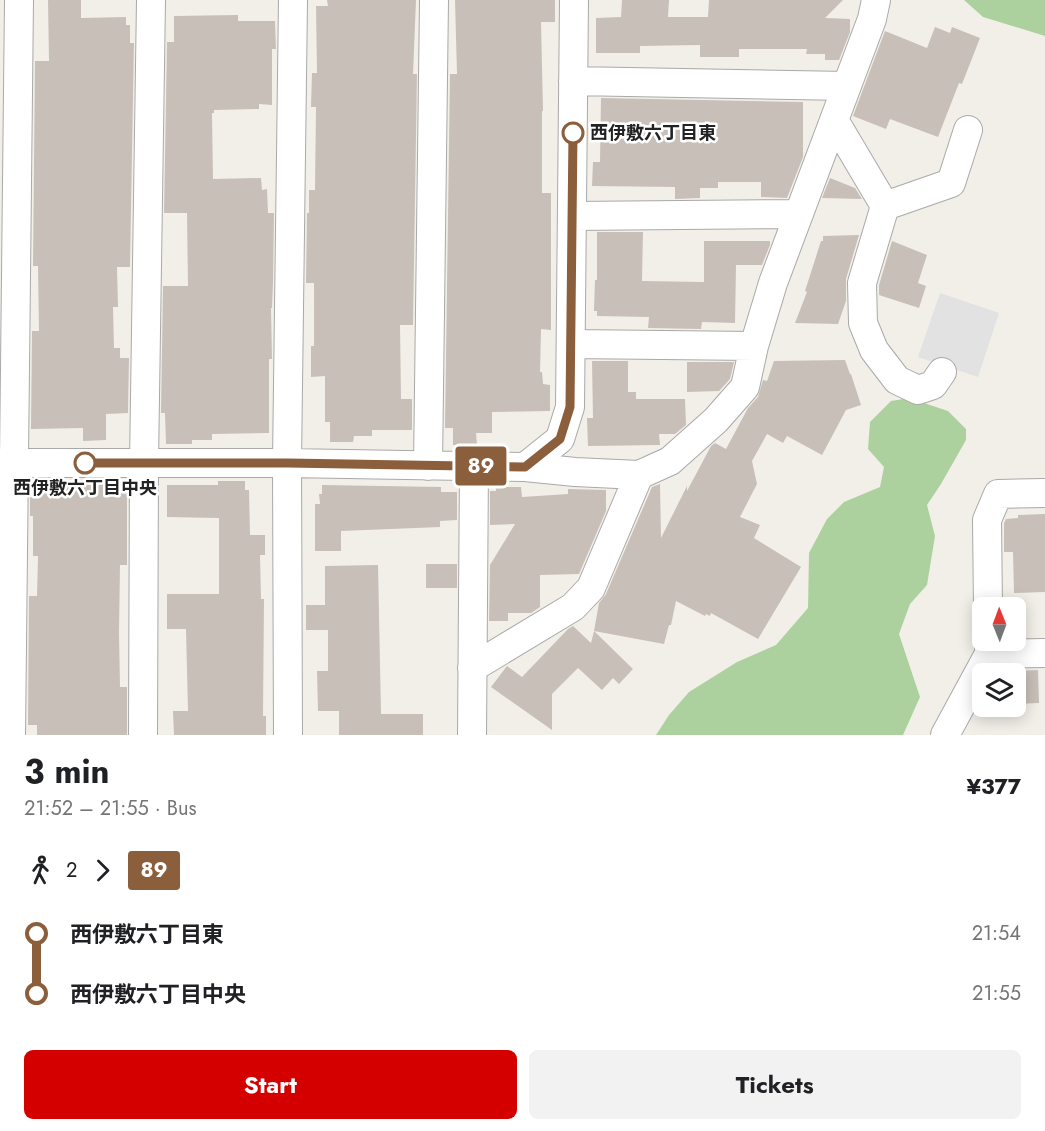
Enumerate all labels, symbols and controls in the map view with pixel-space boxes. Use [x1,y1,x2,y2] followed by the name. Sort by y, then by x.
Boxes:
[590,120,716,146] place label: 西伊敷六丁目東
[562,122,584,144] marker: 西伊敷六丁目東
[454,446,508,486] line badge: 89
[467,451,495,481] text: 89
[74,452,96,474] marker: 西伊敷六丁目中央
[13,475,157,501] place label: 西伊敷六丁目中央
[972,597,1026,651] north arrow
[972,597,1026,717] map controls
[972,663,1026,717] button: layers
[24,748,110,795] text: 3 min
[966,770,1021,802] text: ¥377
[24,794,197,823] text: 21:52 – 21:55 · Bus
[24,854,57,887] icon: walk
[86,854,119,887] icon: forward
[140,855,168,885] text: 89
[66,856,77,885] text: 2
[70,918,224,950] text: 西伊敷六丁目東
[972,919,1021,948] text: 21:54
[70,978,246,1010] text: 西伊敷六丁目中央
[972,979,1021,1008] text: 21:55
[24,1050,517,1119] button: Start
[529,1050,1021,1119] button: Tickets

